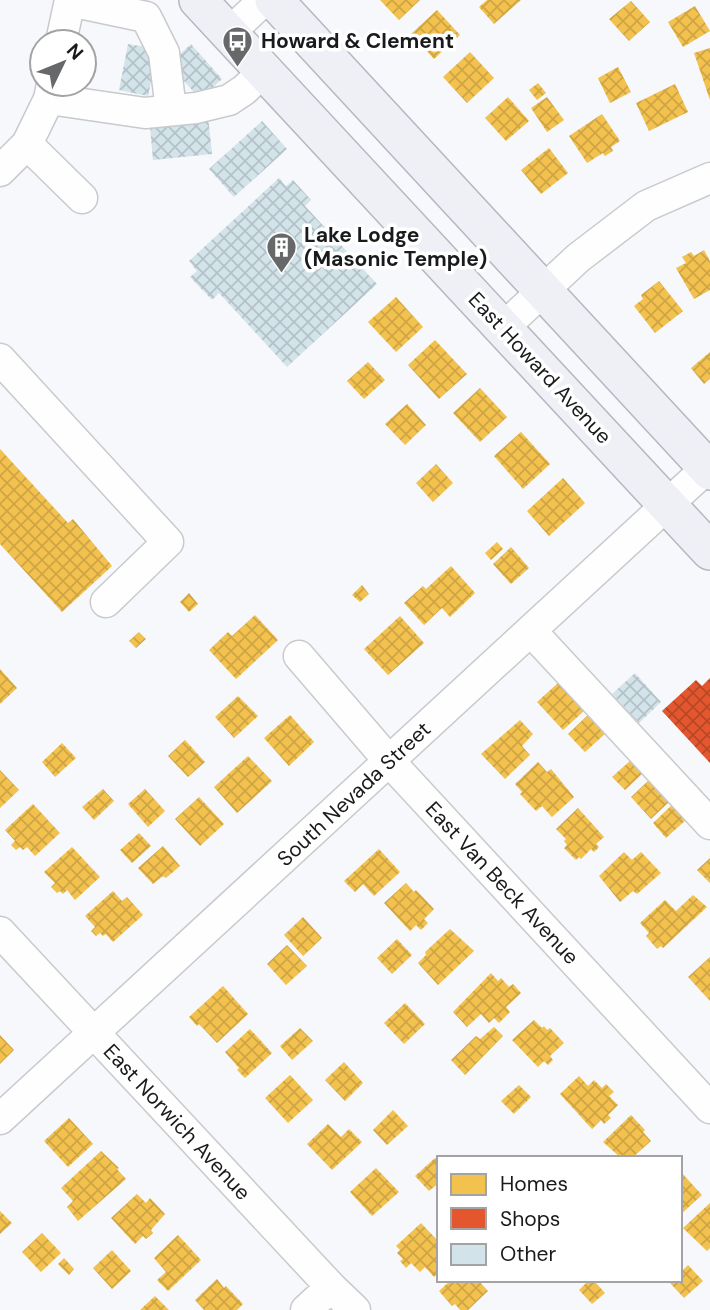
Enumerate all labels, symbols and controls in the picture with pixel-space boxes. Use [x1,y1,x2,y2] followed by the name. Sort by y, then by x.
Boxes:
[221,24,255,68] bus stop icon: Howard & Clement
[261,27,454,55] place label: Howard & Clement
[28,28,98,98] north arrow
[61,38,89,65] text: N
[304,221,487,273] place label: Lake Lodge (Masonic Temple)
[264,230,298,274] building icon: Lake Lodge (Masonic Temple)
[462,286,618,450] street label: East Howard Avenue
[271,715,437,873] street label: South Nevada Street
[419,795,585,971] street label: East Van Beck Avenue
[97,1038,257,1206] street label: East Norwich Avenue
[437,1156,682,1282] legend
[500,1170,568,1198] text: Homes
[500,1205,560,1233] text: Shops
[500,1240,556,1268] text: Other

